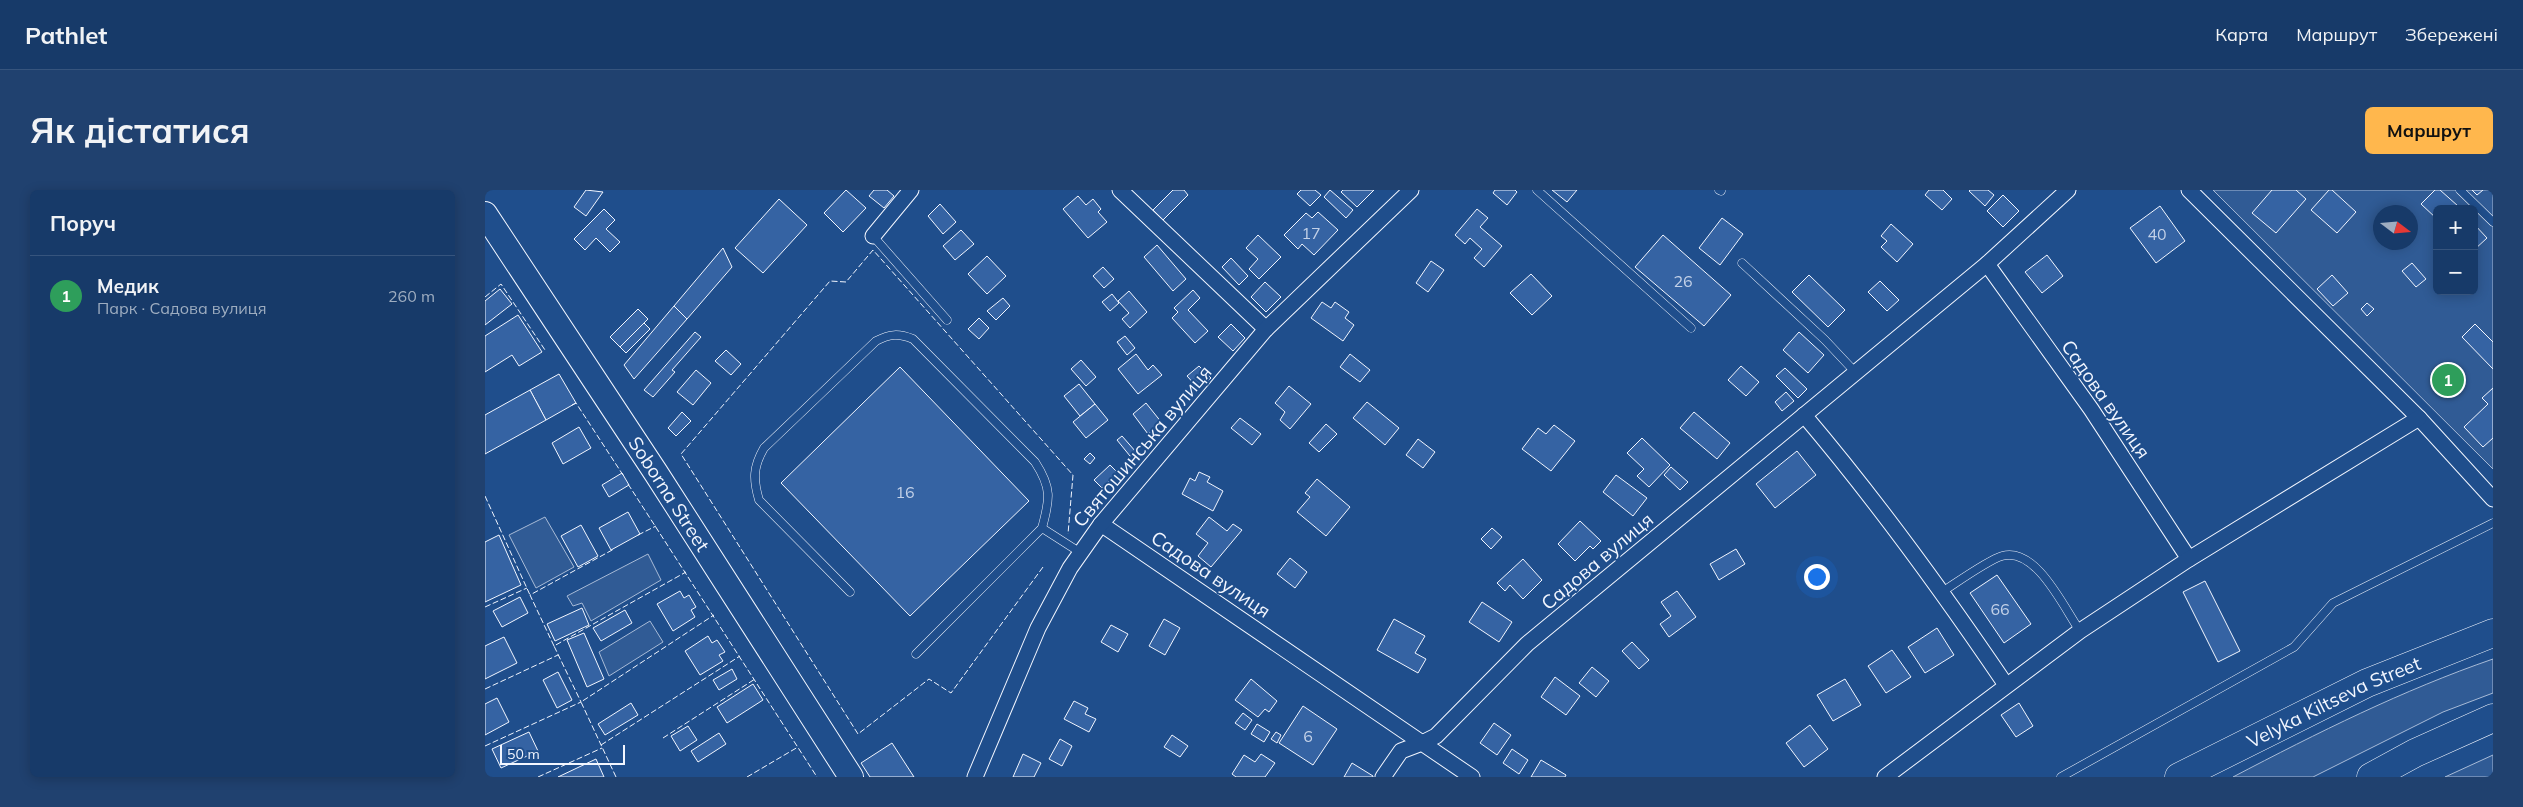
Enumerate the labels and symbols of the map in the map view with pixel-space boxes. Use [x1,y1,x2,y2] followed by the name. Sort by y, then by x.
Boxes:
[2373,205,2418,250] north arrow
[1301,223,1321,243] house number: 17
[2147,224,2167,244] house number: 40
[1673,271,1693,291] house number: 26
[2056,335,2156,463] street label: Садова вулиця
[1067,360,1217,532] street label: Святошинська вулиця
[2432,361,2464,399] pin: 1
[623,432,715,556] street label: Soborna Street
[895,482,915,502] house number: 16
[1536,507,1658,615] street label: Садова вулиця
[1147,525,1275,623] street label: Садова вулиця
[1804,564,1830,590] your location
[1990,599,2010,619] house number: 66
[2243,651,2424,753] street label: Velyka Kiltseva Street
[1303,726,1313,746] house number: 6
[500,742,625,765] scale bar

